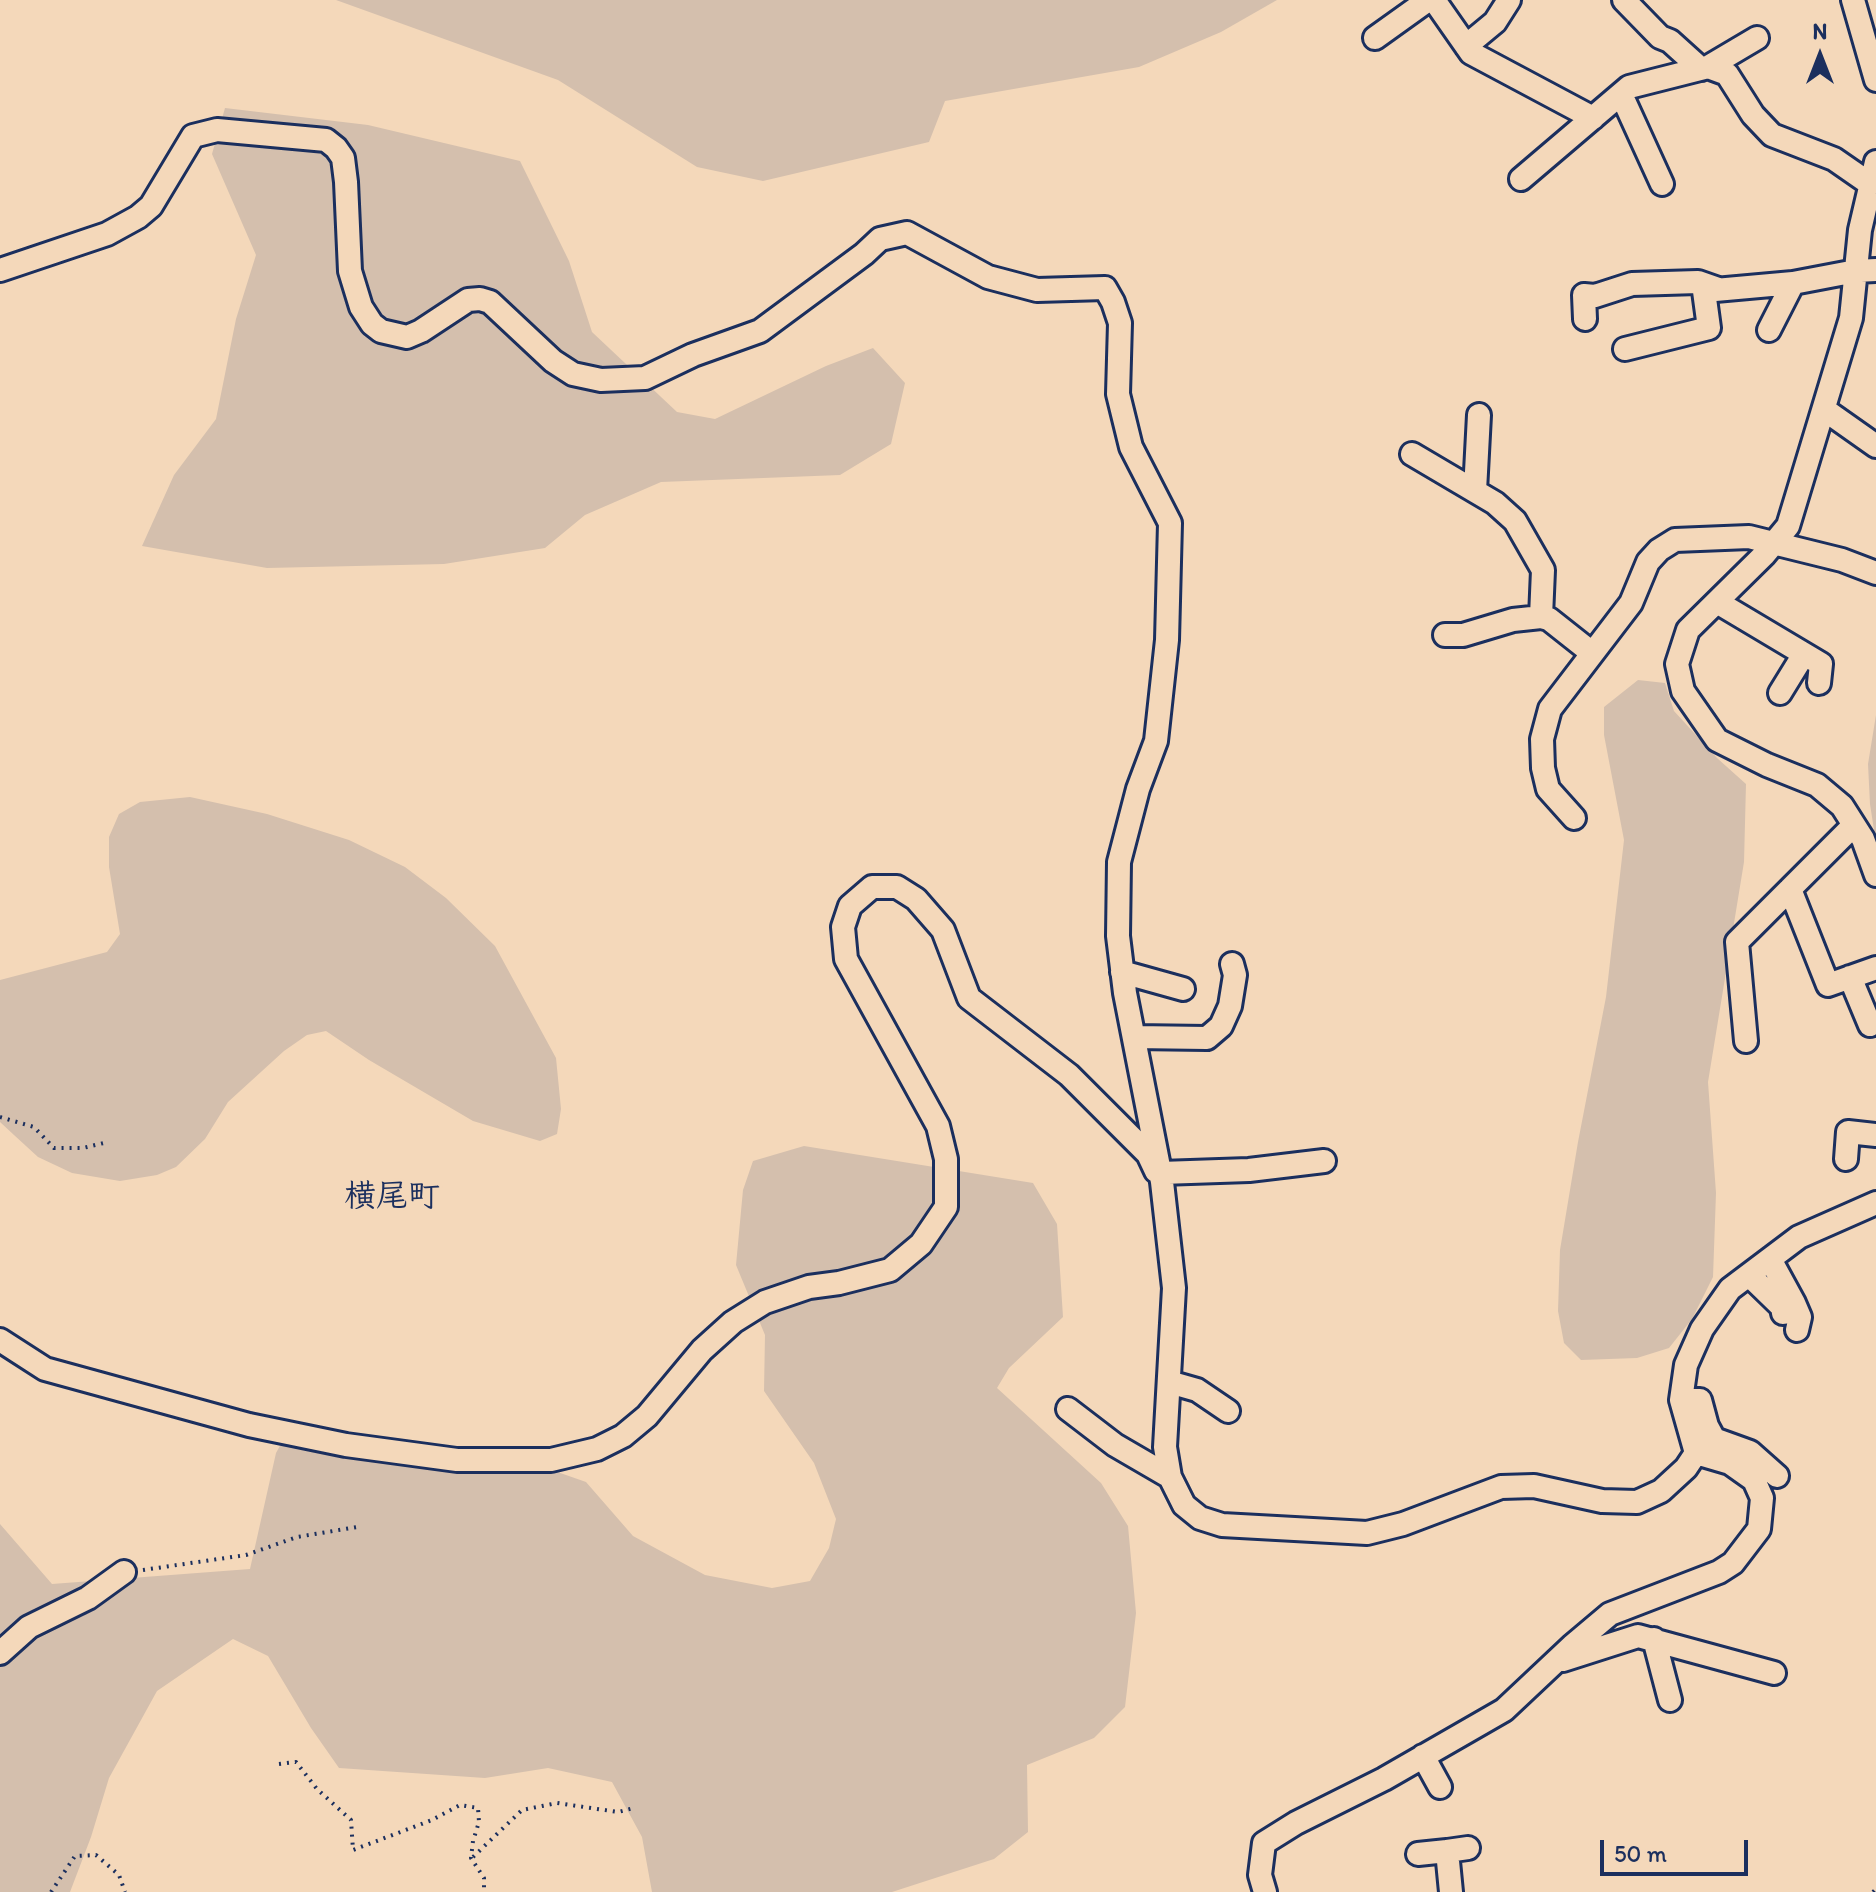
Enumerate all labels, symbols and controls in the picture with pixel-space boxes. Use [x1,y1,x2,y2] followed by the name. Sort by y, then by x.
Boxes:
[1780,16,1860,96] north arrow
[1813,18,1827,45] text: N
[344,1179,440,1217] district label: 横尾町
[1604,1824,1752,1874] scale bar
[1614,1839,1667,1868] text: 50 m

